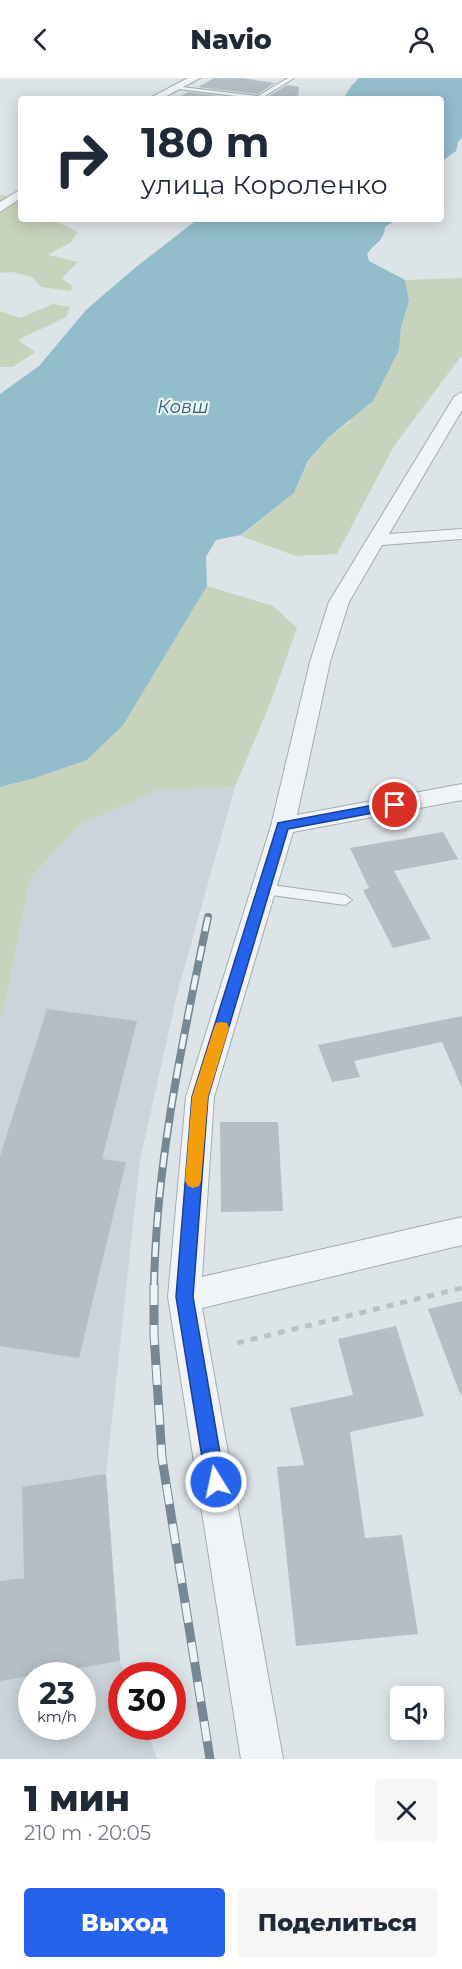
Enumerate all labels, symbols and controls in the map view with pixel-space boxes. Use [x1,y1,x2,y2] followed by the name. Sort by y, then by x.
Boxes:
[24,23,57,56] icon: back
[190,23,272,56] text: Navio
[405,23,438,56] icon: person
[141,116,270,168] text: 180 m
[42,120,120,198] icon: right
[141,168,388,201] text: улица Короленко
[157,396,209,418] water label: Ковш
[369,779,420,830] pin
[378,788,411,821] icon: arrive
[184,1450,248,1514] position arrow
[108,1662,186,1740] speed limit sign: 30
[39,1675,75,1712] text: 23
[390,1686,444,1740] map controls
[390,1686,444,1740] button: sound
[37,1707,77,1726] text: km/h
[24,1776,130,1820] text: 1 мин
[375,1779,438,1842] button: close
[24,1821,151,1845] text: 210 m · 20:05
[24,1888,225,1957] button: Выход
[237,1888,438,1957] button: Поделиться

